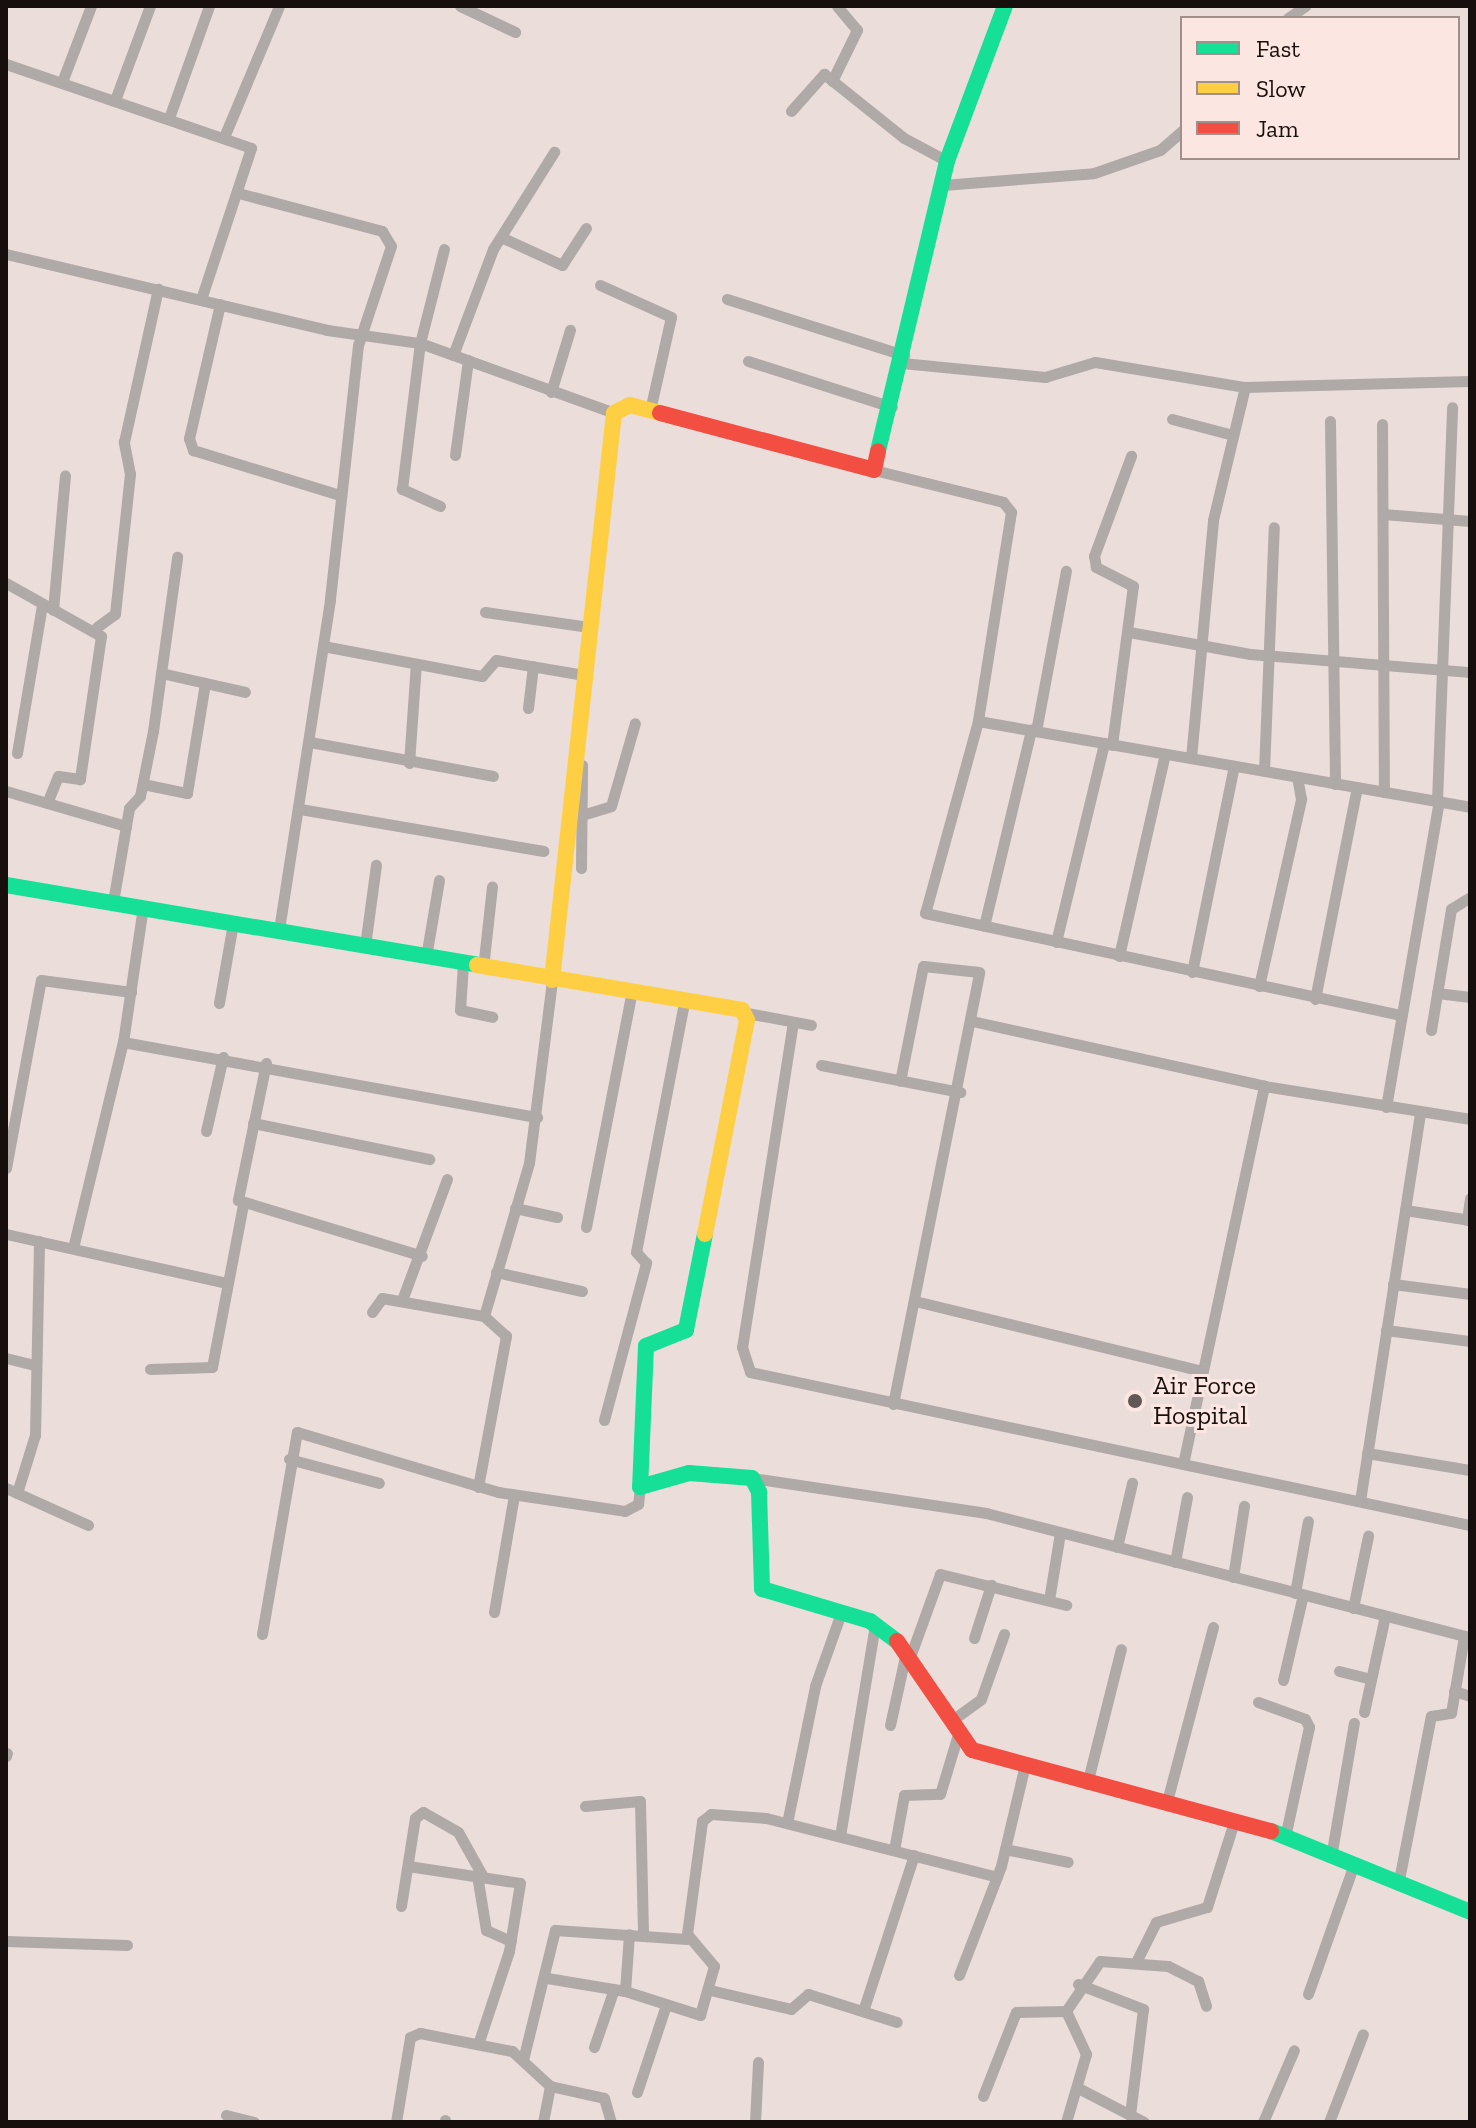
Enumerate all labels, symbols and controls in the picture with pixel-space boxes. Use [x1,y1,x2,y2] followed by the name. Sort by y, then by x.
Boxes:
[1180,16,1460,160] legend
[1256,34,1300,63] text: Fast
[1256,74,1306,103] text: Slow
[1256,114,1299,143] text: Jam
[1153,1370,1256,1432] place label: Air Force Hospital
[1124,1390,1146,1412] marker: Air Force Hospital

